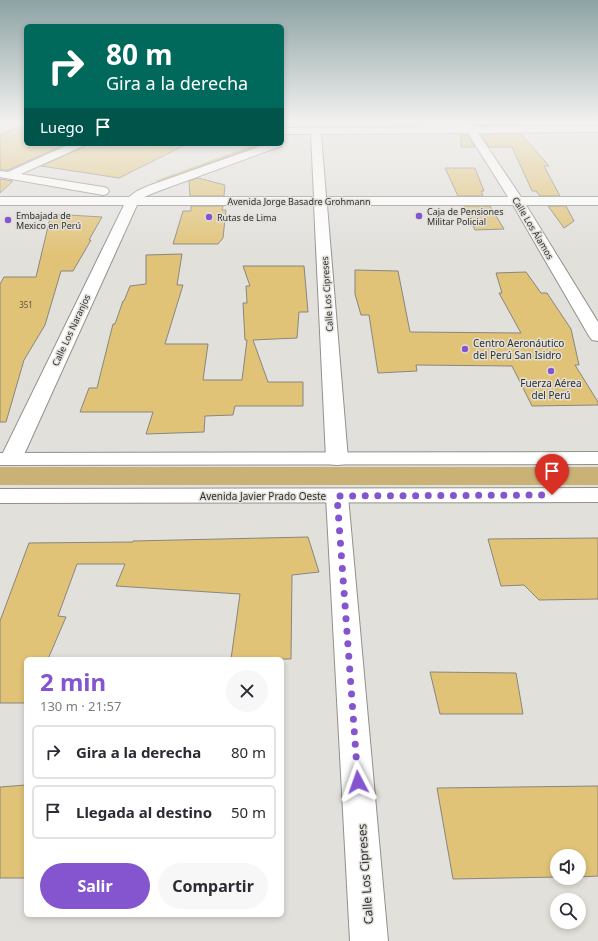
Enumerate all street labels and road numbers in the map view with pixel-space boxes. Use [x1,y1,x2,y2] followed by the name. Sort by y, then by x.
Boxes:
[509,194,557,262] street label: Calle Los Álamos
[227,195,371,208] street label: Avenida Jorge Basadre Grohmann
[318,256,336,332] street label: Calle Los Cipreses
[49,292,93,368] street label: Calle Los Naranjos
[200,489,327,503] street label: Avenida Javier Prado Oeste
[353,823,377,925] street label: Calle Los Cipreses

